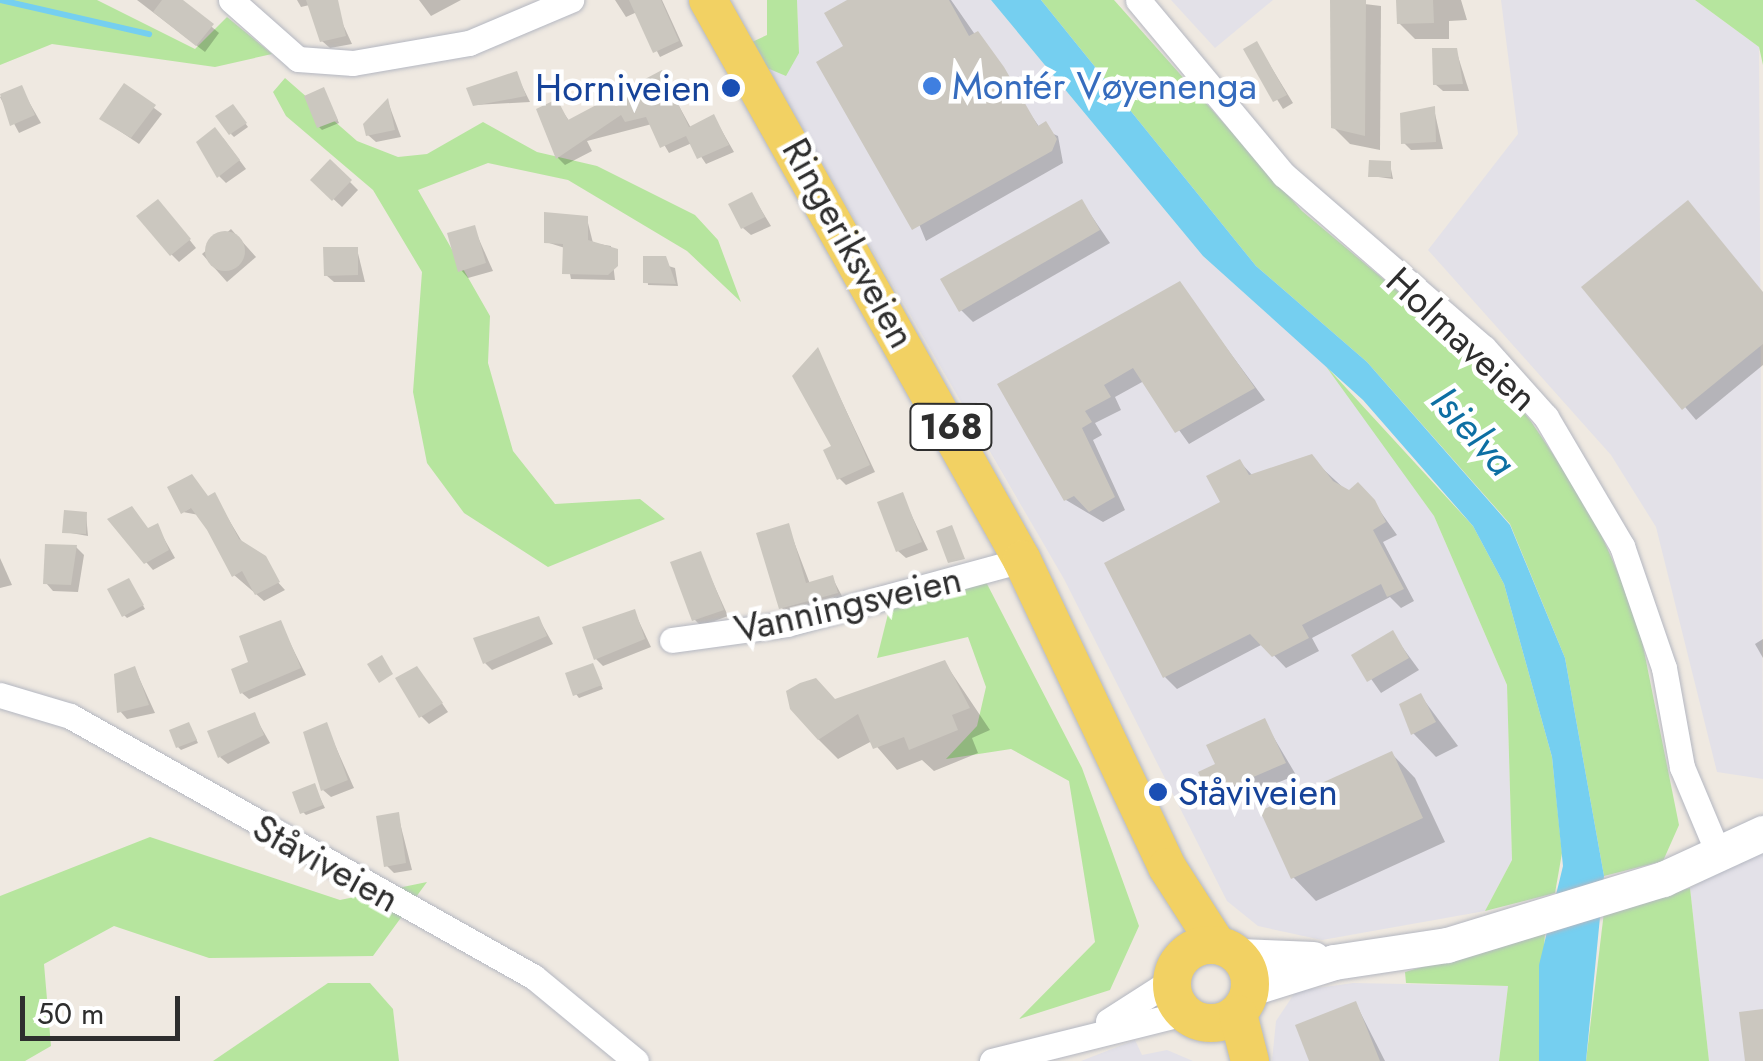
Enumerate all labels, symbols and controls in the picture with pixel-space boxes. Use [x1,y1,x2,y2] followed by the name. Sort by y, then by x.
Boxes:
[952,63,1257,109] place label: Montér Vøyenenga
[535,65,711,111] place label: Horniveien
[921,75,943,97] marker: Montér Vøyenenga
[720,77,742,99] marker: Horniveien
[773,130,925,356] street label: Ringeriksveien
[1377,258,1547,420] street label: Holmaveien
[1422,377,1526,485] water label: Isielva
[908,397,994,457] road number: 168
[730,556,966,652] street label: Vanningsveien
[1178,769,1338,815] place label: Ståviveien
[1147,781,1169,803] marker: Ståviveien
[245,804,407,922] street label: Ståviveien
[25,976,185,1038] scale bar
[37,992,104,1035] text: 50 m

